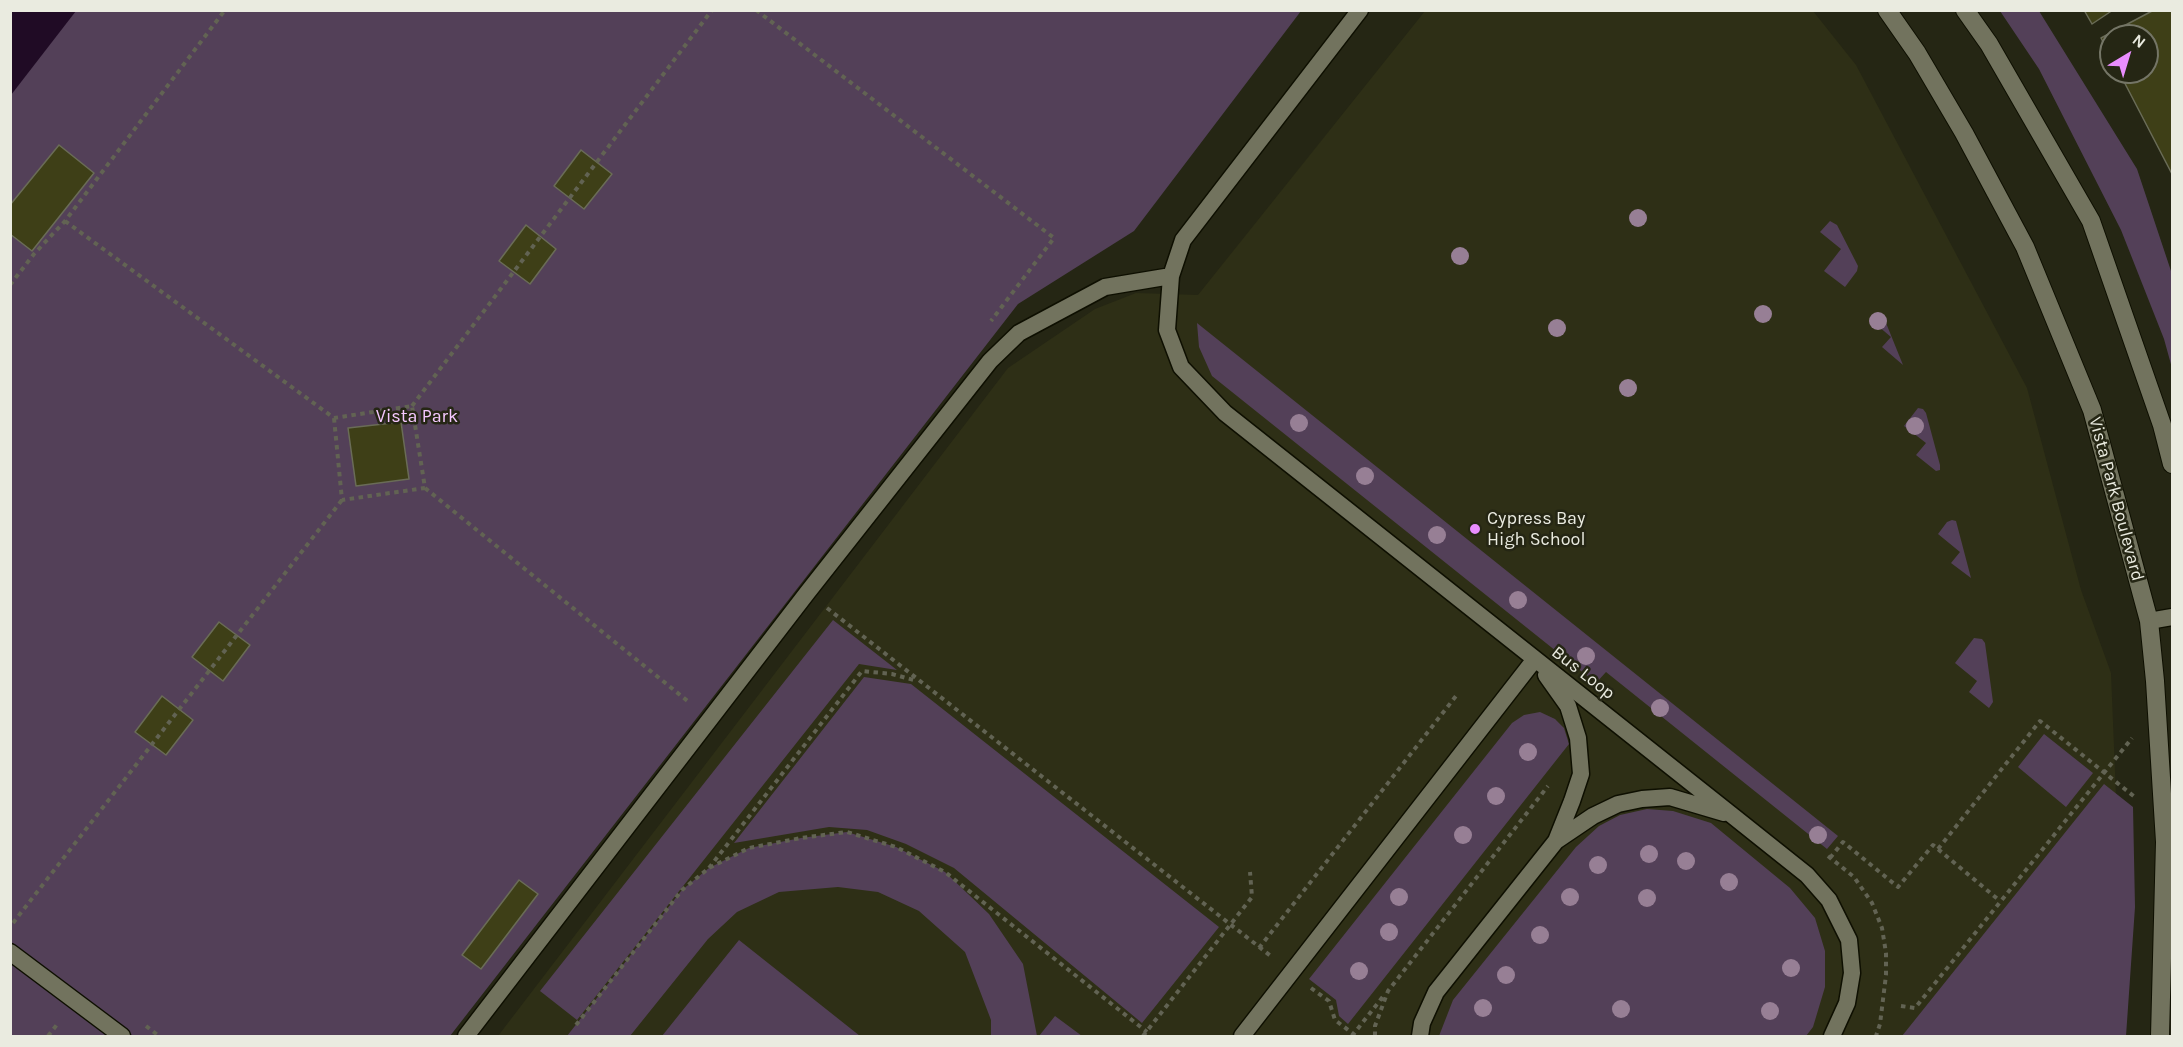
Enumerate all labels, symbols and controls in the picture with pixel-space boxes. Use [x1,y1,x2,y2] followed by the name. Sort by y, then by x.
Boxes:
[2099,24,2159,84] north arrow
[2129,30,2150,52] text: N
[376,406,458,428] park label: Vista Park
[2084,415,2148,583] street label: Vista Park Boulevard
[1487,508,1585,550] place label: Cypress Bay High School
[1468,522,1482,536] marker: Cypress Bay High School
[1547,642,1619,704] street label: Bus Loop

